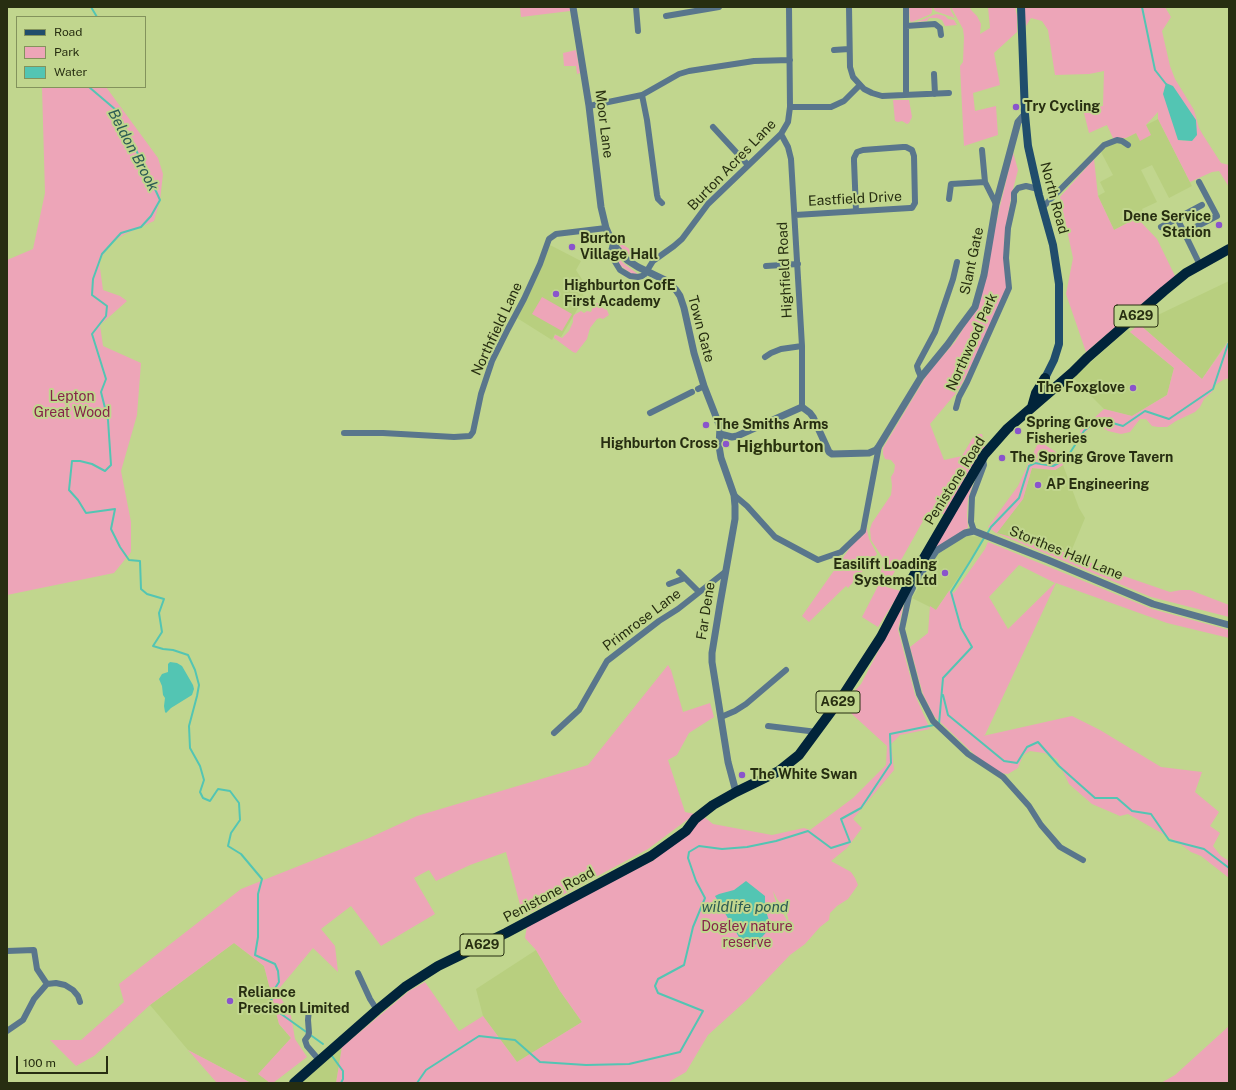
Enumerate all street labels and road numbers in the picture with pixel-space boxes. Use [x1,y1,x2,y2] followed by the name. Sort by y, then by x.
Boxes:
[591,89,617,159] street label: Moor Lane
[684,116,780,214] street label: Burton Acres Lane
[1036,160,1072,236] street label: North Road
[808,188,902,210] street label: Eastfield Drive
[774,221,796,319] street label: Highfield Road
[957,226,987,296] street label: Slant Gate
[468,280,526,378] street label: Northfield Lane
[943,291,1001,393] street label: Northwood Park
[684,294,718,364] street label: Town Gate
[1114,305,1158,327] road number: A629
[921,434,989,528] street label: Penistone Road
[1007,523,1125,583] street label: Storthes Hall Lane
[693,581,719,641] street label: Far Dene
[600,585,684,655] street label: Primrose Lane
[816,691,860,713] road number: A629
[500,864,598,926] street label: Penistone Road
[460,934,504,956] road number: A629

